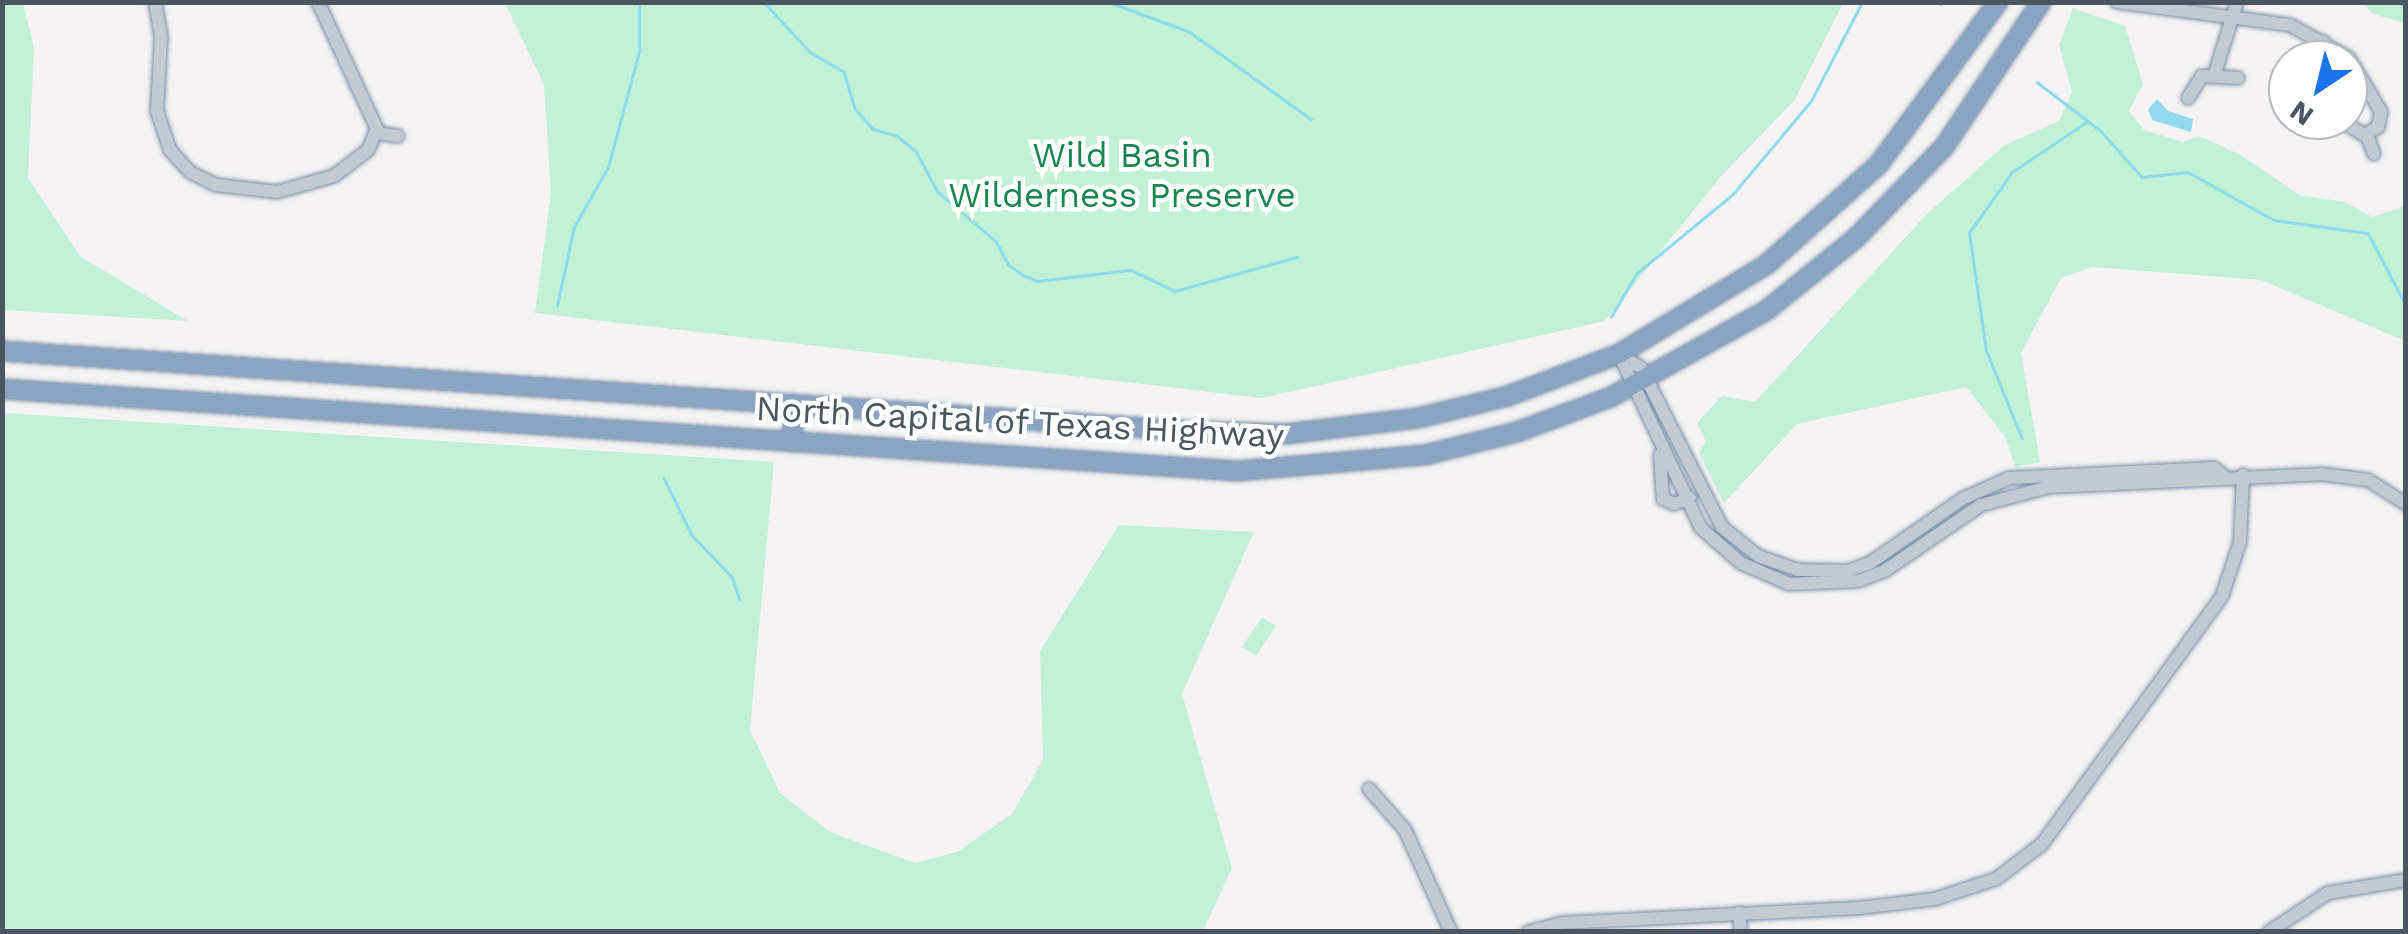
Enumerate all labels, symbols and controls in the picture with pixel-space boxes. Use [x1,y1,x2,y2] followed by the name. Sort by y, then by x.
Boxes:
[2268,40,2368,140] north arrow
[2284,94,2320,133] text: N
[948,134,1296,216] park label: Wild Basin Wilderness Preserve
[753,387,1287,457] street label: North Capital of Texas Highway

